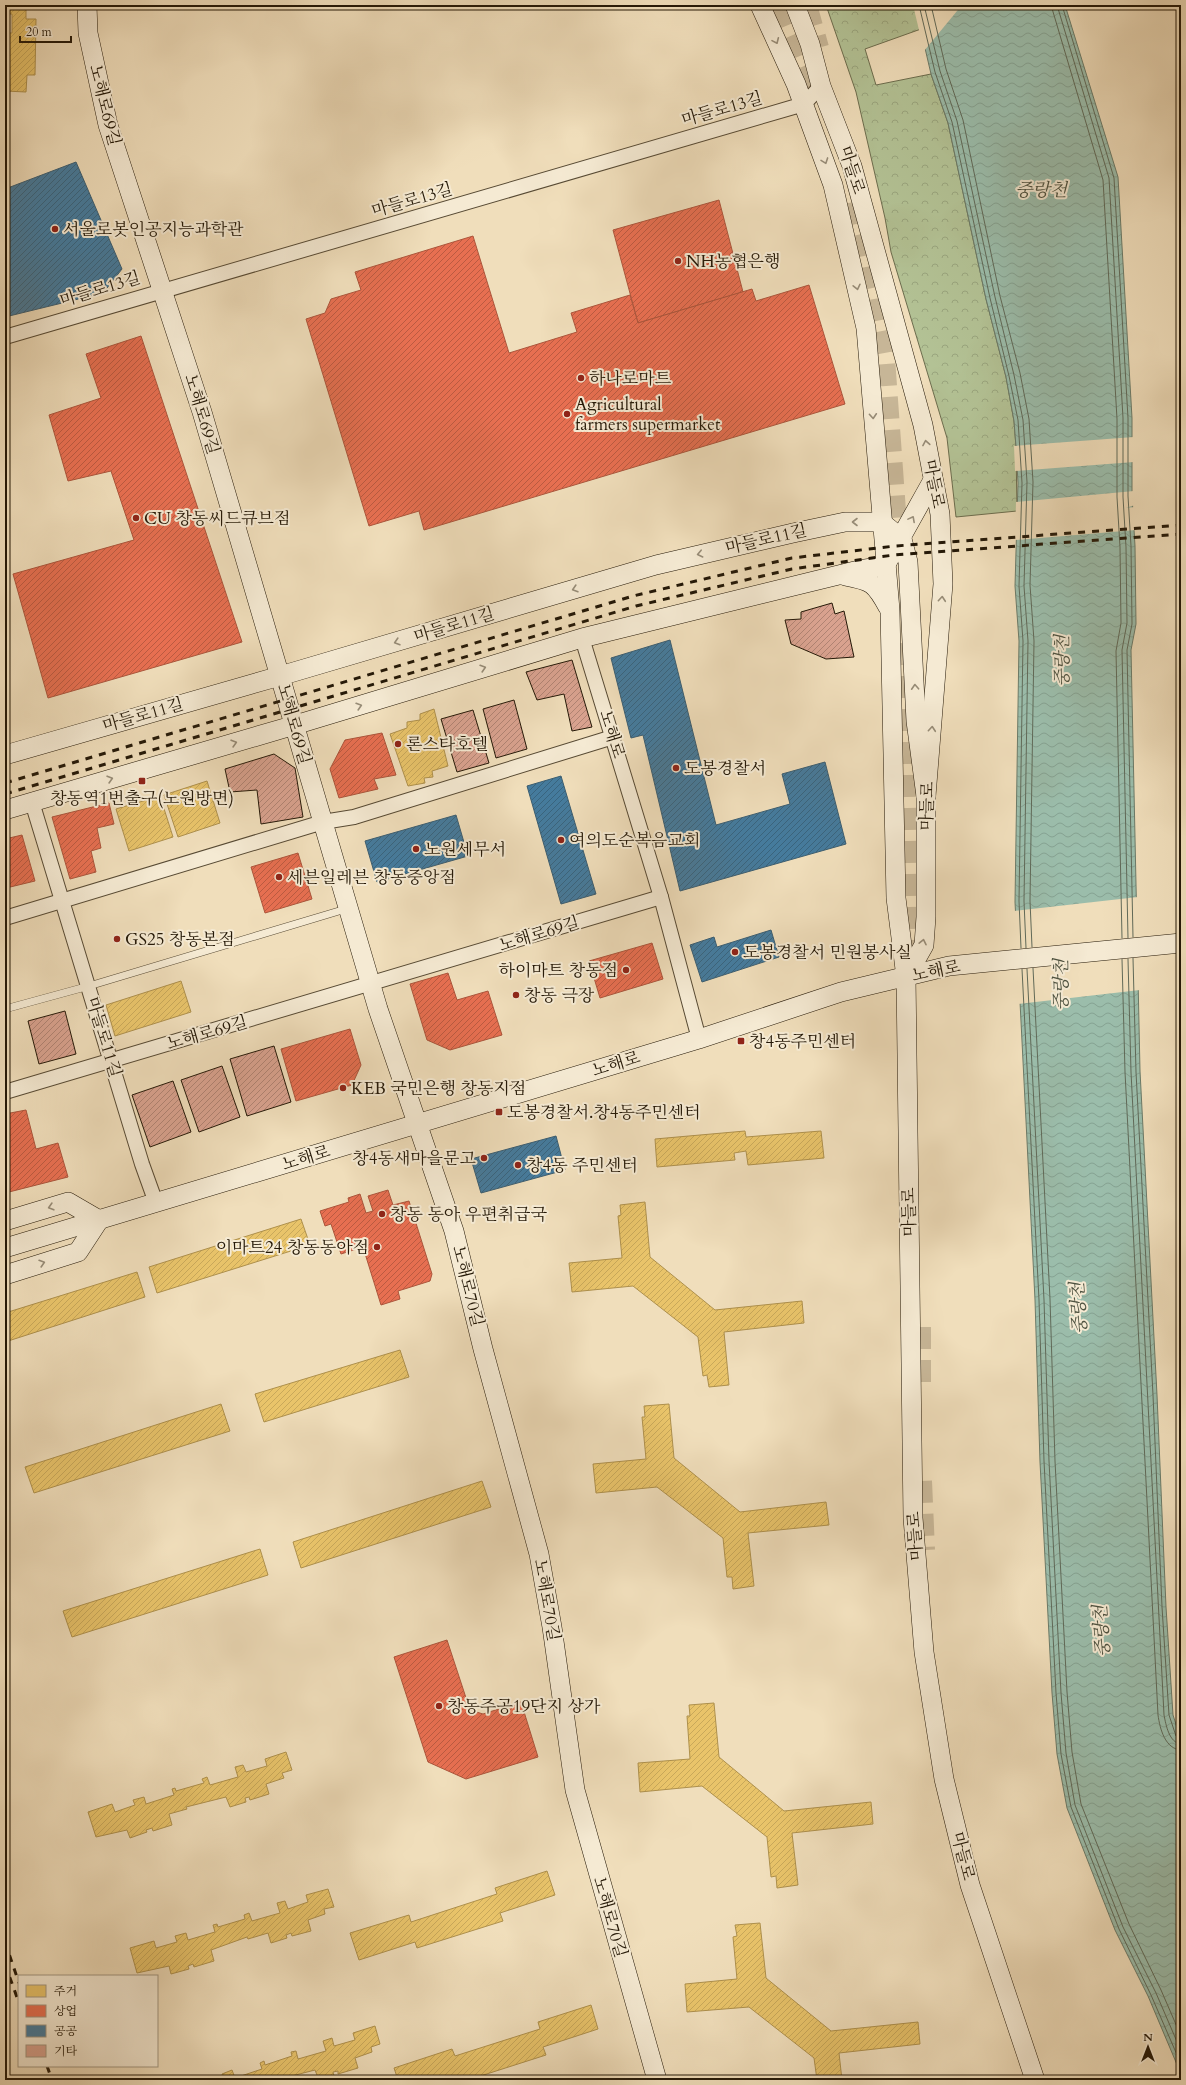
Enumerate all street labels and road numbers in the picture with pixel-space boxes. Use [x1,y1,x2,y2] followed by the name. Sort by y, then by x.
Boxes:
[84,62,126,148] street label: 노해로69길
[679,86,765,132] street label: 마들로13길
[833,143,871,198] street label: 마들로
[369,177,455,223] street label: 마들로13길
[57,266,143,312] street label: 마들로13길
[179,371,225,457] street label: 노해로69길
[918,458,950,511] street label: 마들로
[723,518,809,560] street label: 마들로11길
[411,602,497,648] street label: 마들로11길
[271,681,317,767] street label: 노해로69길
[100,692,186,738] street label: 마들로11길
[594,707,630,761] street label: 노해로
[915,780,939,831] street label: 마들로
[496,911,582,957] street label: 노해로69길
[910,955,963,987] street label: 노해로
[81,994,127,1080] street label: 마들로11길
[164,1010,250,1056] street label: 노해로69길
[589,1046,643,1082] street label: 노해로
[279,1140,333,1176] street label: 노해로
[897,1187,921,1237] street label: 마들로
[447,1243,489,1329] street label: 노해로70길
[902,1510,928,1561] street label: 마들로
[528,1557,566,1643] street label: 노해로70길
[946,1829,980,1883] street label: 마들로
[587,1874,633,1960] street label: 노해로70길

